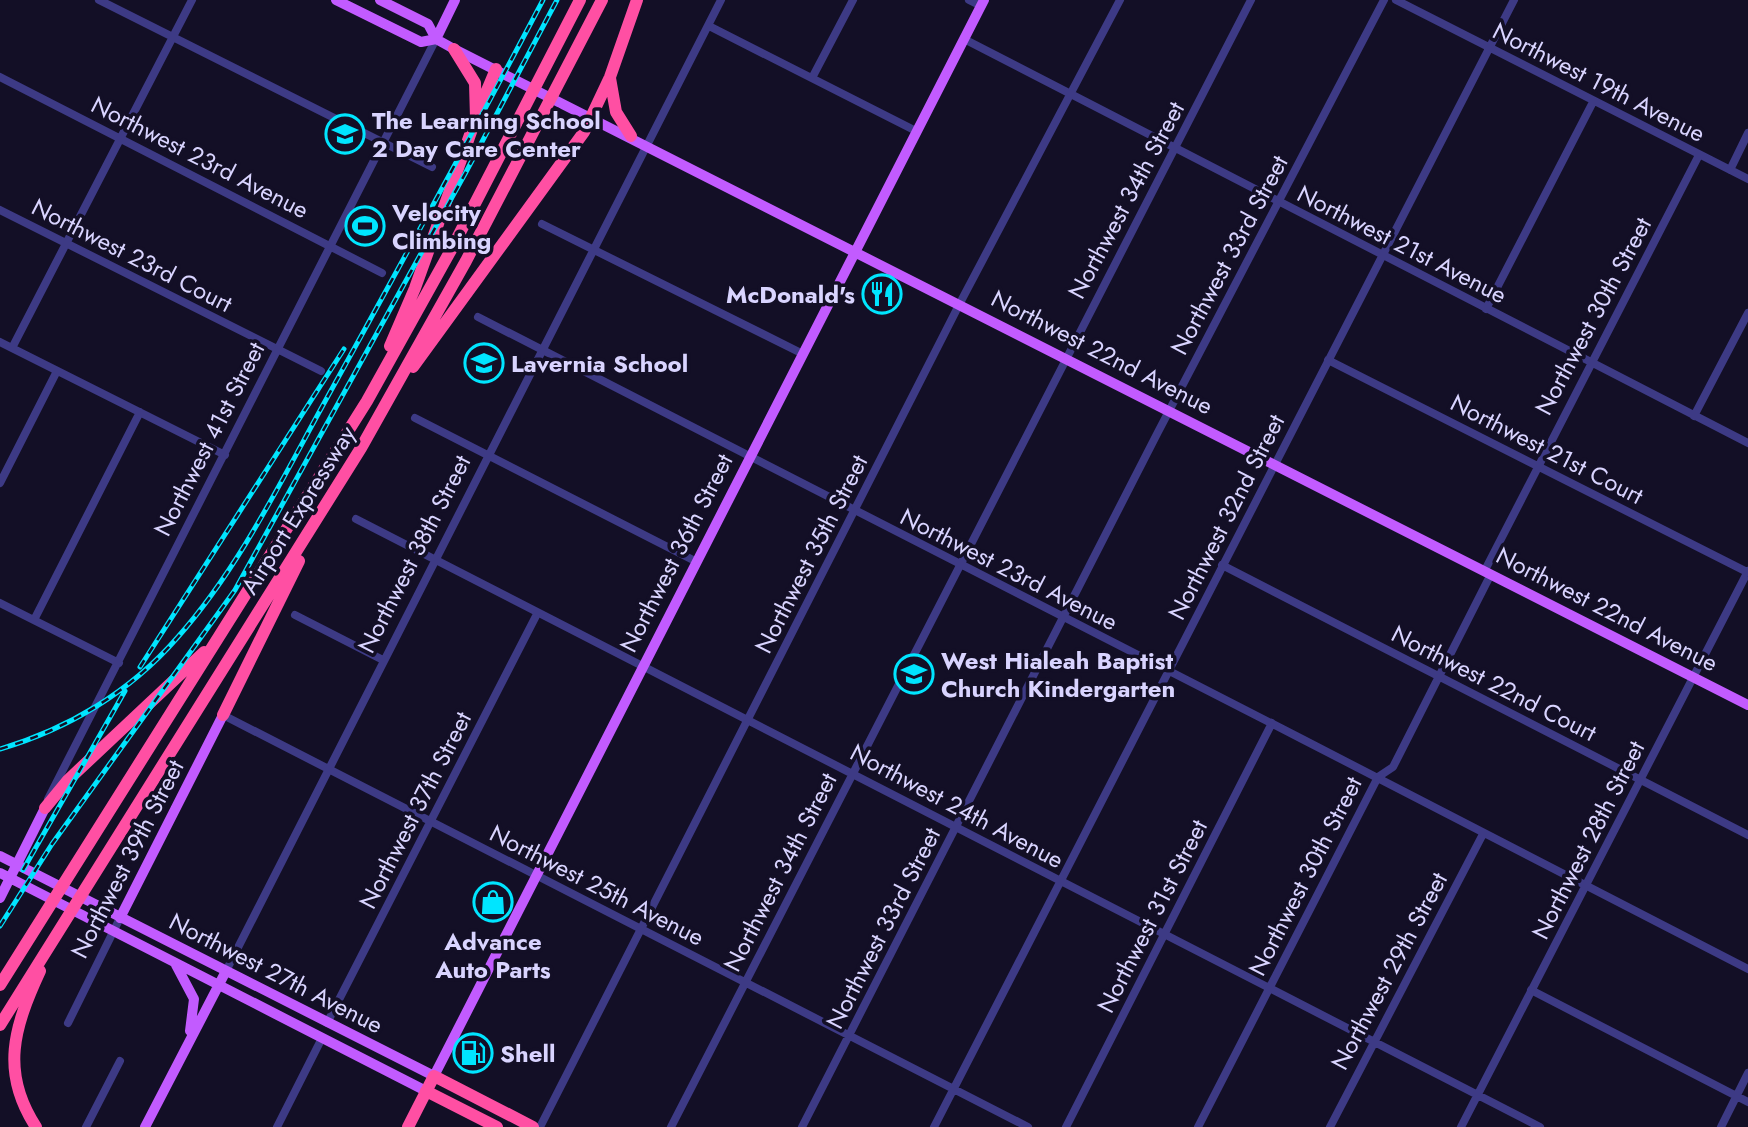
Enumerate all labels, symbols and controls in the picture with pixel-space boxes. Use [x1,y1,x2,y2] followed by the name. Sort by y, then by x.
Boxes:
[1487,13,1711,151] street label: Northwest 19th Avenue
[85,87,315,227] street label: Northwest 23rd Avenue
[1059,95,1193,305] street label: Northwest 34th Street
[372,103,601,166] place label: The Learning School 2 Day Care Center
[324,113,366,155] school or university icon: The Learning School 2 Day Care Center
[1162,149,1297,361] street label: Northwest 33rd Street
[1291,176,1513,312] street label: Northwest 21st Avenue
[26,189,239,321] street label: Northwest 23rd Court
[391,195,491,258] place label: Velocity Climbing
[344,205,386,247] sports icon: Velocity Climbing
[1526,211,1660,421] street label: Northwest 30th Street
[861,273,903,315] restaurant icon: McDonald's
[726,277,855,312] place label: McDonald's
[985,281,1219,423] street label: Northwest 22nd Avenue
[145,336,273,542] street label: Northwest 41st Street
[463,342,505,384] school or university icon: Lavernia School
[511,346,688,381] place label: Lavernia School
[1444,385,1650,513] street label: Northwest 21st Court
[1159,408,1293,626] street label: Northwest 32nd Street
[232,419,364,601] street label: Airport Expressway
[611,447,741,658] street label: Northwest 36th Street
[746,448,876,659] street label: Northwest 35th Street
[349,449,479,659] street label: Northwest 38th Street
[894,499,1124,639] street label: Northwest 23rd Avenue
[1490,538,1724,680] street label: Northwest 22nd Avenue
[1385,616,1603,750] street label: Northwest 22nd Court
[941,643,1175,706] place label: West Hialeah Baptist Church Kindergarten
[893,653,935,695] school or university icon: West Hialeah Baptist Church Kindergarten
[350,705,480,915] street label: Northwest 37th Street
[1523,734,1653,945] street label: Northwest 28th Street
[844,735,1070,877] street label: Northwest 24th Avenue
[62,753,192,964] street label: Northwest 39th Street
[715,766,845,978] street label: Northwest 34th Street
[1240,770,1371,982] street label: Northwest 30th Street
[1088,813,1216,1019] street label: Northwest 31st Street
[484,816,710,954] street label: Northwest 25th Avenue
[817,821,949,1035] street label: Northwest 33rd Street
[1322,866,1456,1076] street label: Northwest 29th Street
[472,881,514,923] shop icon: Advance Auto Parts
[163,904,389,1042] street label: Northwest 27th Avenue
[434,924,551,987] place label: Advance Auto Parts
[452,1032,494,1074] fuel station icon: Shell
[500,1036,555,1071] place label: Shell

